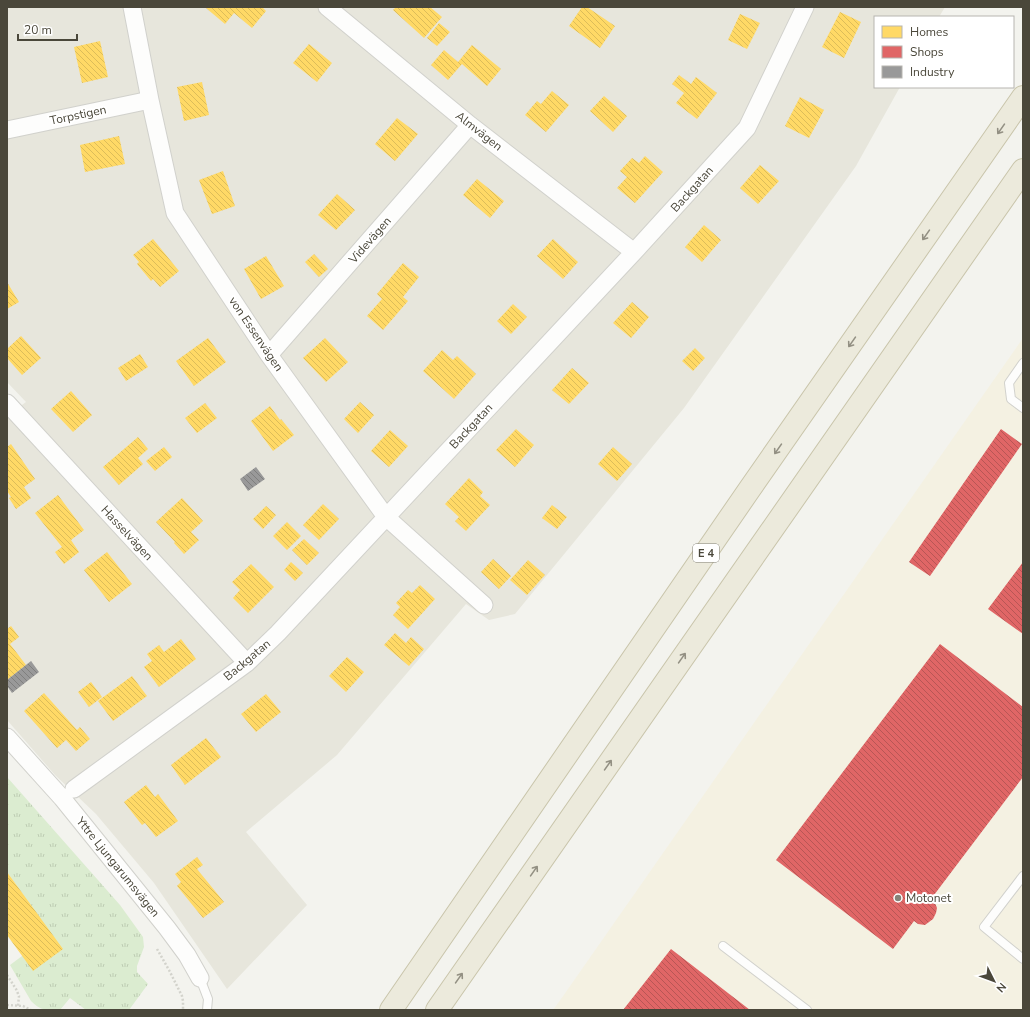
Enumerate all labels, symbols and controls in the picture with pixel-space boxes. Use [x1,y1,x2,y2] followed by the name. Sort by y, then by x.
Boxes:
[18,16,77,42] scale bar
[874,16,1014,88] legend
[24,22,52,38] text: 20 m
[910,24,948,40] text: Homes
[910,44,944,60] text: Shops
[910,64,955,80] text: Industry
[48,101,108,129] street label: Torpstigen
[452,108,506,154] street label: Almvägen
[997,123,1005,134] one-way arrow
[667,163,717,215] street label: Backgatan
[345,213,395,268] street label: Videvägen
[922,229,930,240] one-way arrow
[225,294,287,374] street label: von Essenvägen
[848,336,856,347] one-way arrow
[446,400,496,452] street label: Backgatan
[774,443,782,454] one-way arrow
[97,502,157,564] street label: Hasselvägen
[693,544,719,562] road number: E 4
[220,636,274,684] street label: Backgatan
[678,653,686,664] one-way arrow
[604,759,612,770] one-way arrow
[72,813,163,920] street label: Yttre Ljungarumsvägen
[530,866,538,877] one-way arrow
[906,890,952,906] place label: Motonet
[893,893,903,903] marker: Motonet
[974,961,1014,1001] north arrow
[455,973,463,984] one-way arrow
[993,979,1009,995] text: N

